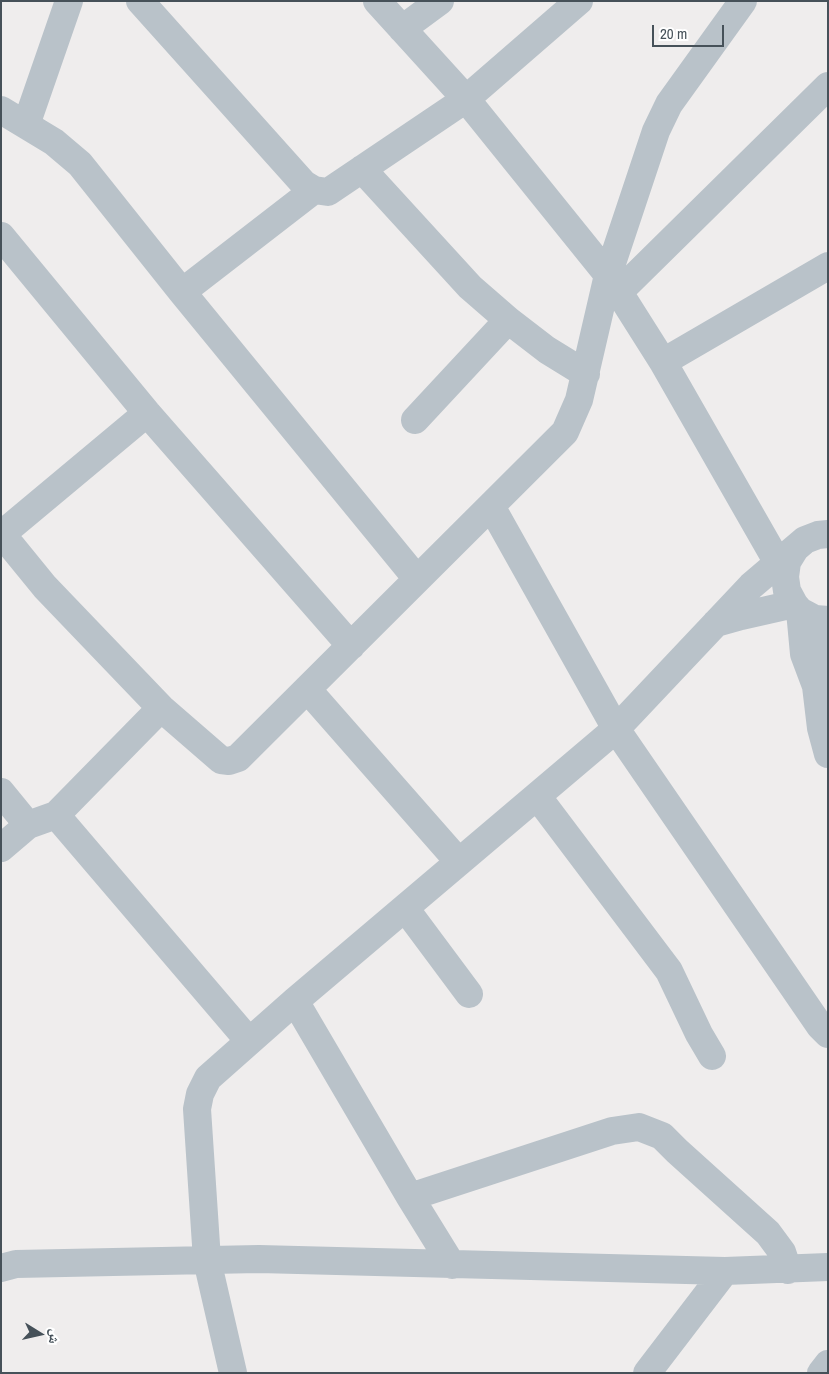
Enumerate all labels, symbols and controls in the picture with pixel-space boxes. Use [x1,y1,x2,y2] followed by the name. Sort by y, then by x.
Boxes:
[654,15,726,47] scale bar
[660,23,687,44] text: 20 m
[15,1309,65,1359] north arrow
[45,1328,65,1345] text: ش

